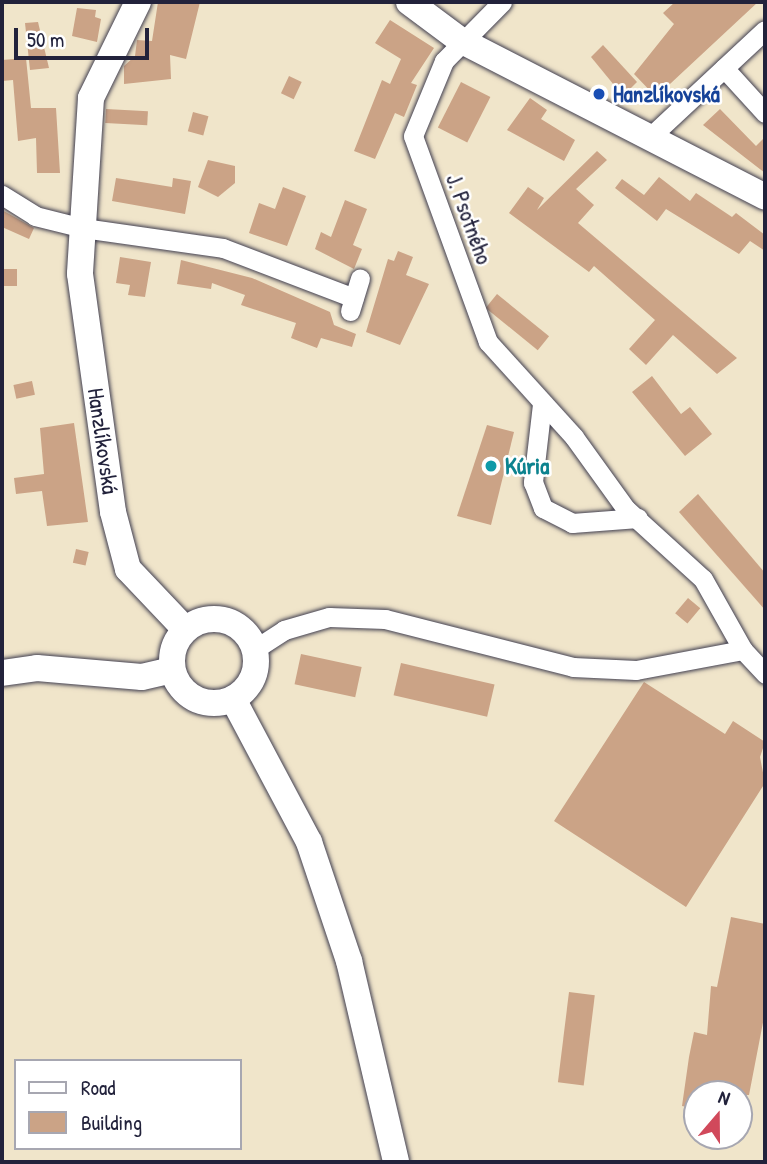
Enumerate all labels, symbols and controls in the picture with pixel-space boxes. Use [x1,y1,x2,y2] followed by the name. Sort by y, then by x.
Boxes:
[18,14,152,58] scale bar
[27,25,64,54] text: 50 m
[613,80,720,108] place label: Hanzlíkovská
[591,86,607,102] marker: Hanzlíkovská
[440,170,498,268] street label: J. Psotného
[82,386,124,496] street label: Hanzlíkovská
[505,452,549,480] place label: Kúria
[483,458,499,474] marker: Kúria
[14,1059,242,1150] legend
[81,1073,115,1102] text: Road
[683,1080,753,1150] north arrow
[715,1083,734,1111] text: N
[81,1108,142,1137] text: Building

